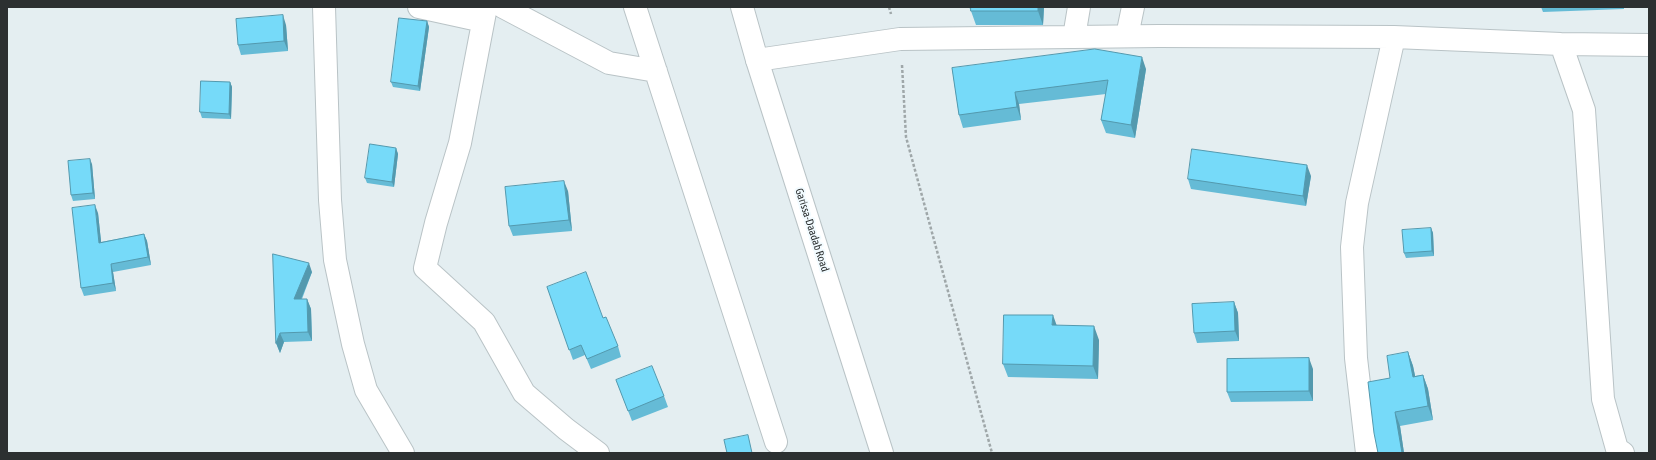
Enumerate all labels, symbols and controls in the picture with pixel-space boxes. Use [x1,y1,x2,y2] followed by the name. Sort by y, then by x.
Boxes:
[792,187,832,273] street label: Garissa-Daadab Road

